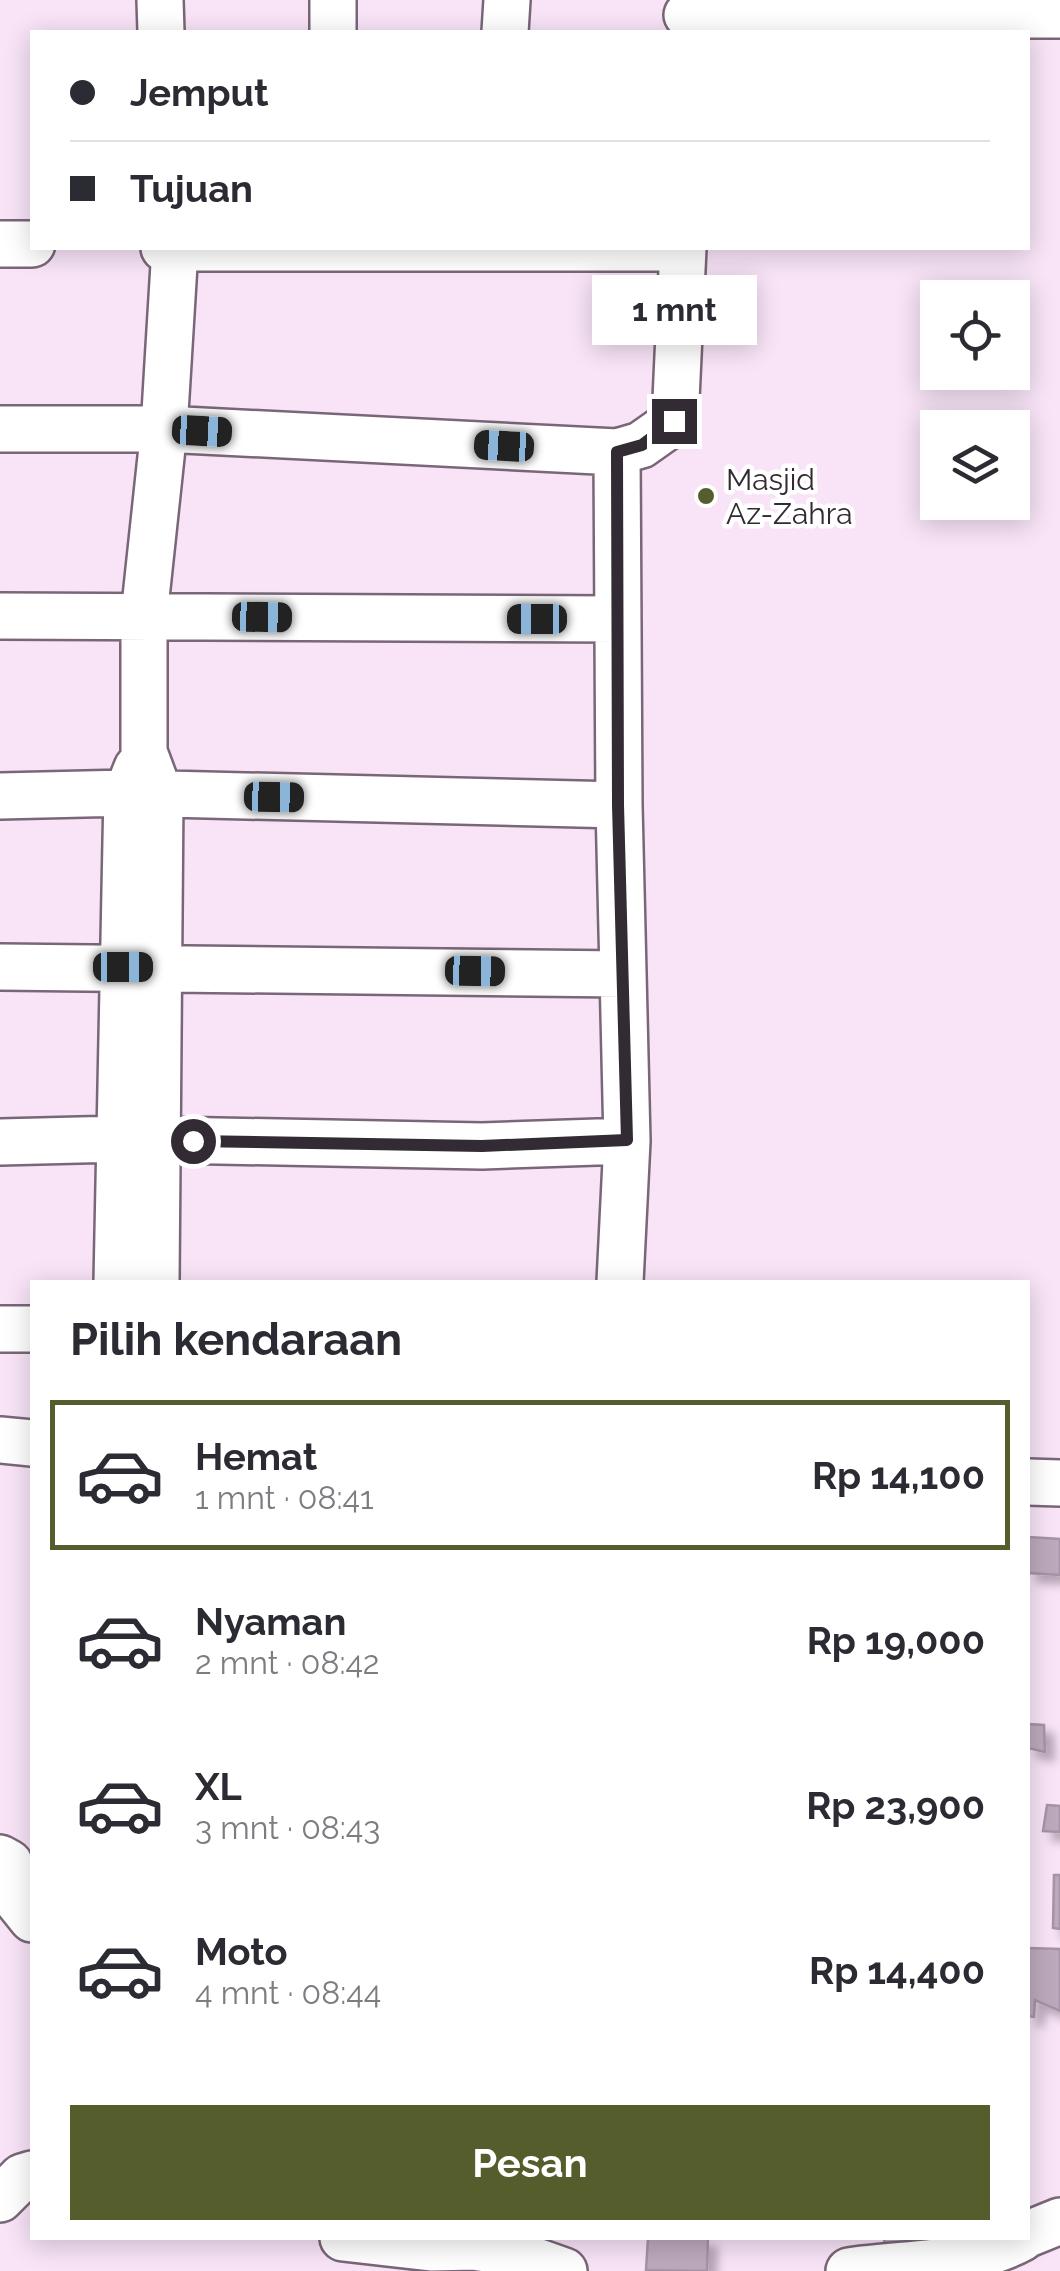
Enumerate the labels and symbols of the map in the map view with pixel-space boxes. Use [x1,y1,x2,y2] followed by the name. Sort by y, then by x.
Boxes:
[592,276,756,346] callout: 1 mnt
[652,399,697,444] route end
[171,414,233,448] car
[473,429,535,463] car
[726,462,853,531] place label: Masjid Az-Zahra
[695,485,717,507] marker: Masjid Az-Zahra
[232,601,292,633] car
[507,604,567,634] car
[244,781,304,813] car
[93,952,153,982] car
[445,955,505,987] car
[171,1119,216,1164] route start

